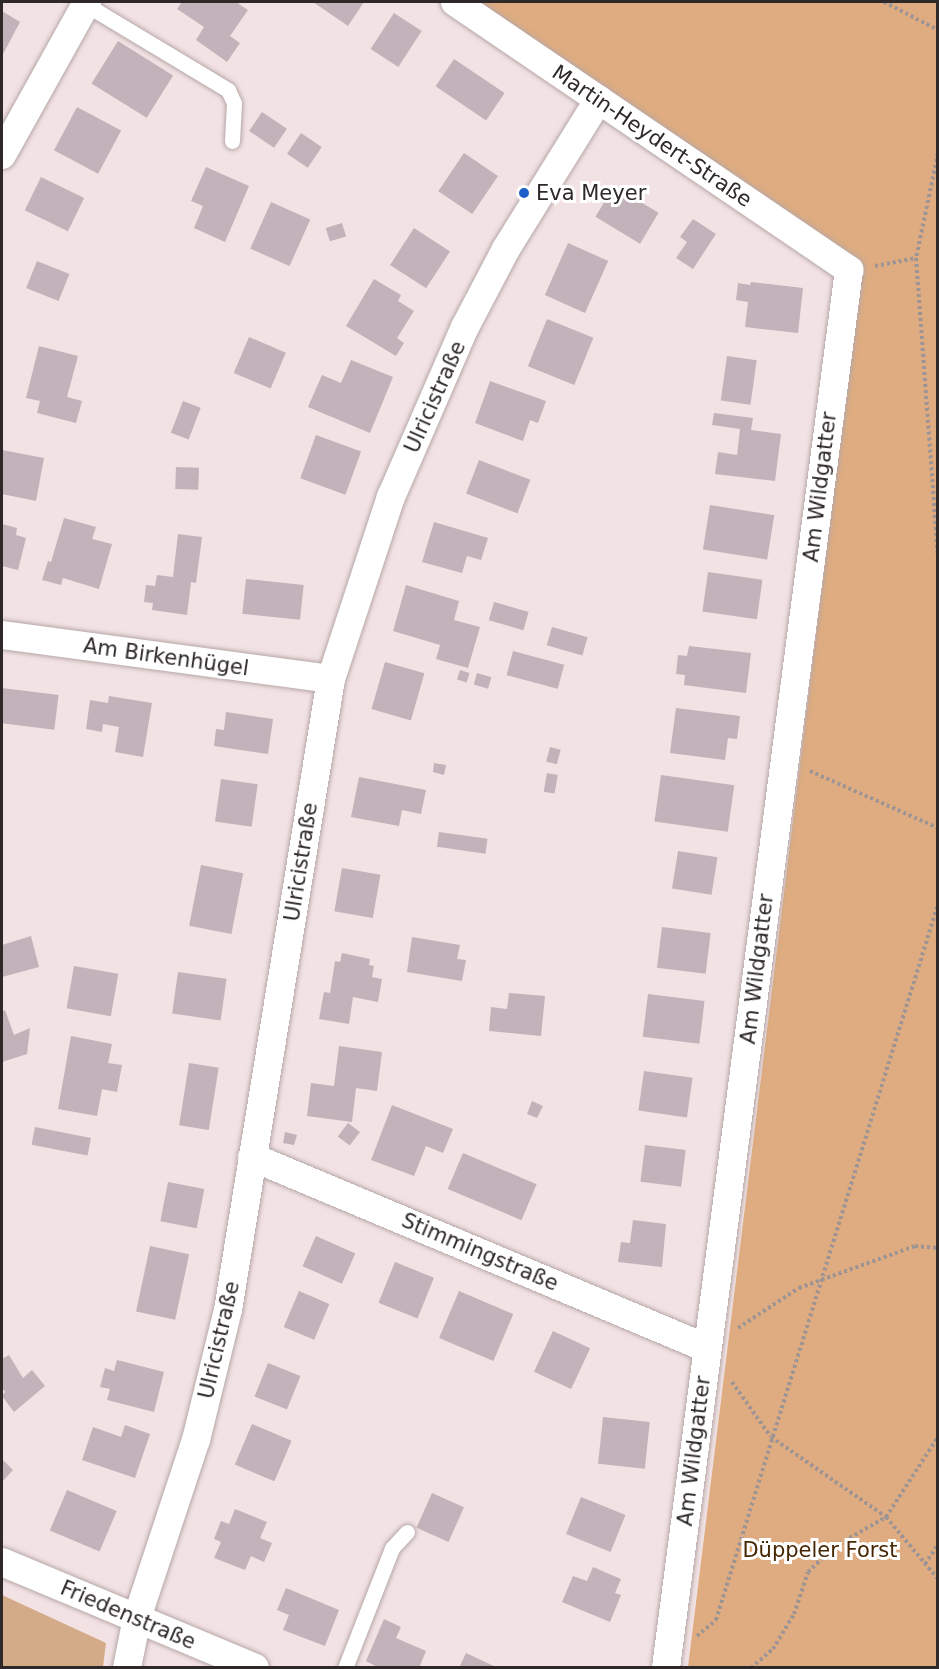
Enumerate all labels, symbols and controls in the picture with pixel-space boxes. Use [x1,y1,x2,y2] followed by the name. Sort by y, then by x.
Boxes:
[547,60,757,212] street label: Martin-Heydert-Straße
[536,180,646,206] place label: Eva Meyer
[517,186,531,200] marker: Eva Meyer
[399,337,471,457] street label: Ulricistraße
[798,411,842,563] street label: Am Wildgatter
[82,633,250,681] street label: Am Birkenhügel
[279,801,323,923] street label: Ulricistraße
[735,893,779,1045] street label: Am Wildgatter
[398,1208,562,1296] street label: Stimmingstraße
[193,1279,245,1401] street label: Ulricistraße
[672,1375,716,1527] street label: Am Wildgatter
[742,1537,898,1563] park label: Düppeler Forst
[57,1575,199,1655] street label: Friedenstraße

